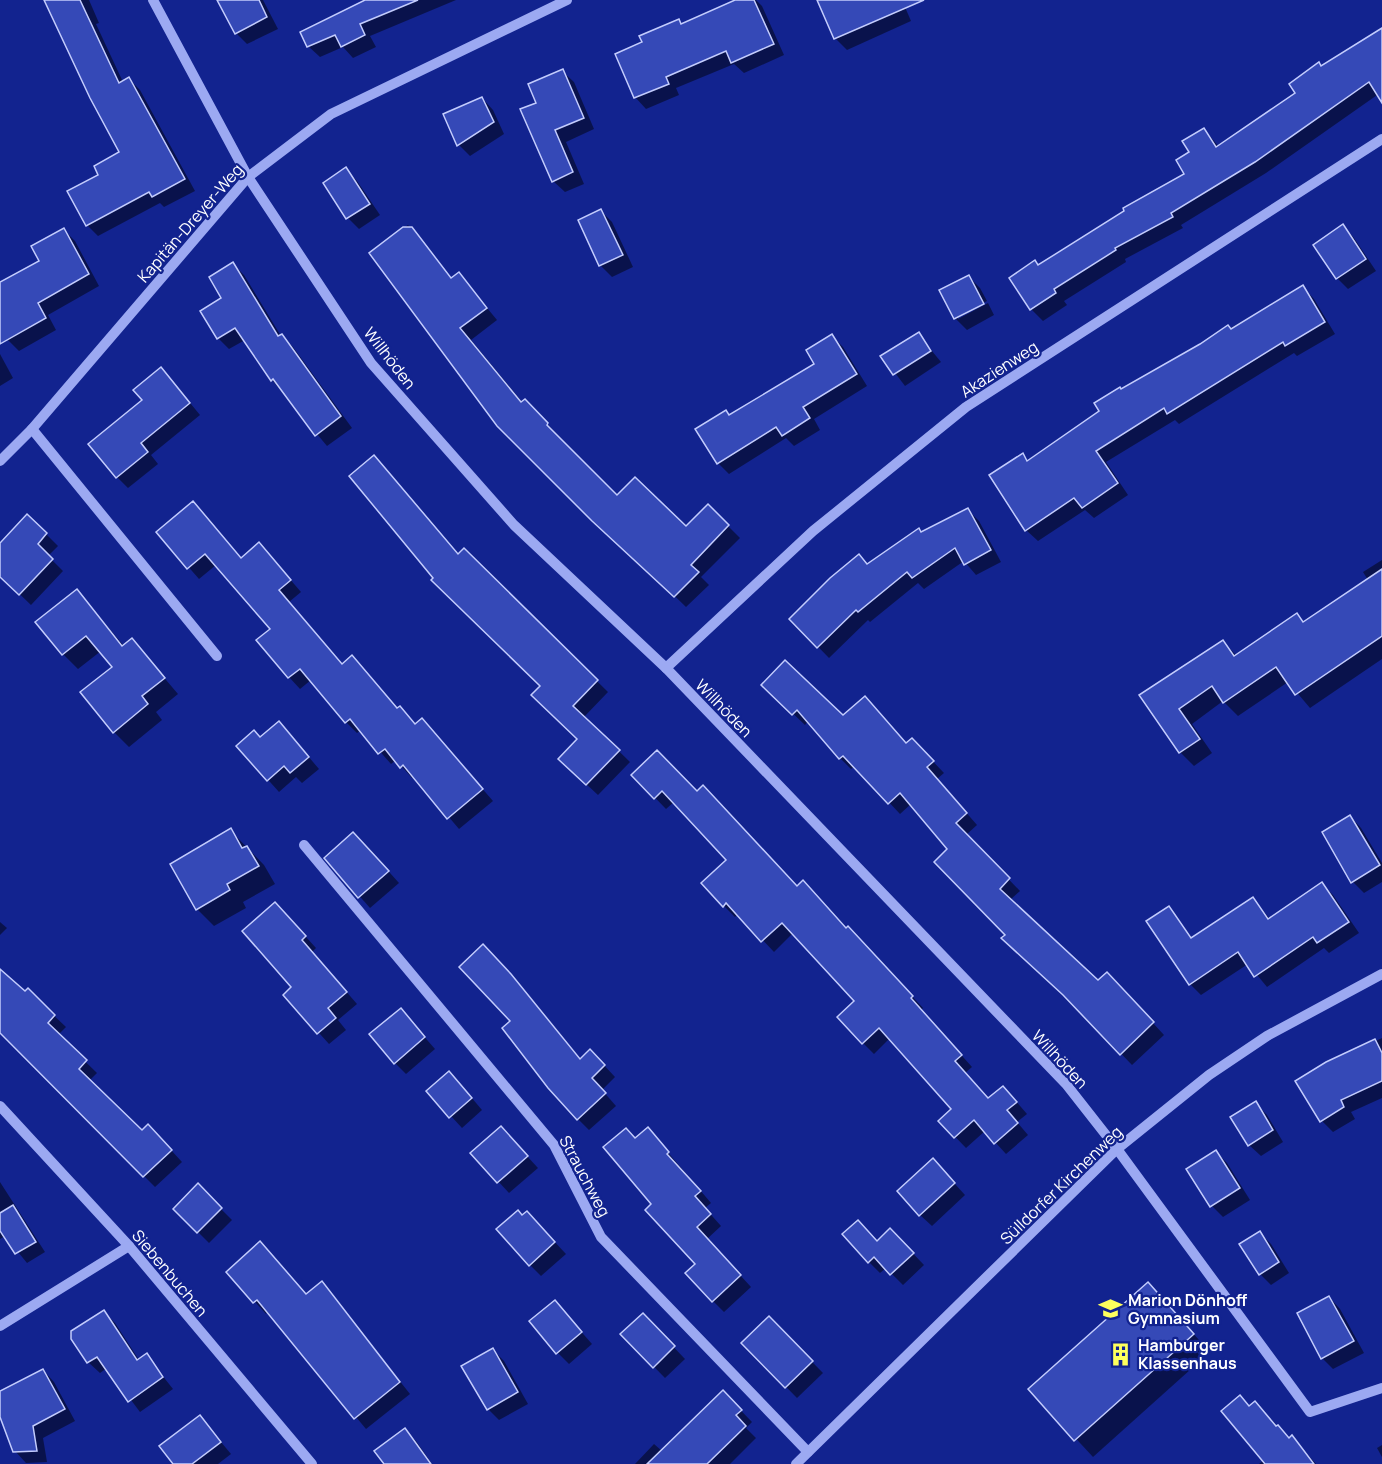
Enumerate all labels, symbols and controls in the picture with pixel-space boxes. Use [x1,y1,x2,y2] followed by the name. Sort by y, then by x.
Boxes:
[132,159,248,287] street label: Kapitän-Dreyer-Weg
[359,322,421,394] street label: Willhöden
[956,336,1042,402] street label: Akazienweg
[691,674,757,742] street label: Willhöden
[1027,1025,1093,1093] street label: Willhöden
[995,1121,1127,1249] street label: Sülldorfer Kirchenweg
[554,1131,616,1221] street label: Strauchweg
[127,1225,213,1321] street label: Siebenbuchen
[1128,1289,1248,1329] place label: Marion Dönhoff Gymnasium
[1097,1296,1123,1322] school or university icon: Marion Dönhoff Gymnasium
[1138,1334,1237,1374] place label: Hamburger Klassenhaus
[1107,1341,1133,1367] building icon: Hamburger Klassenhaus

